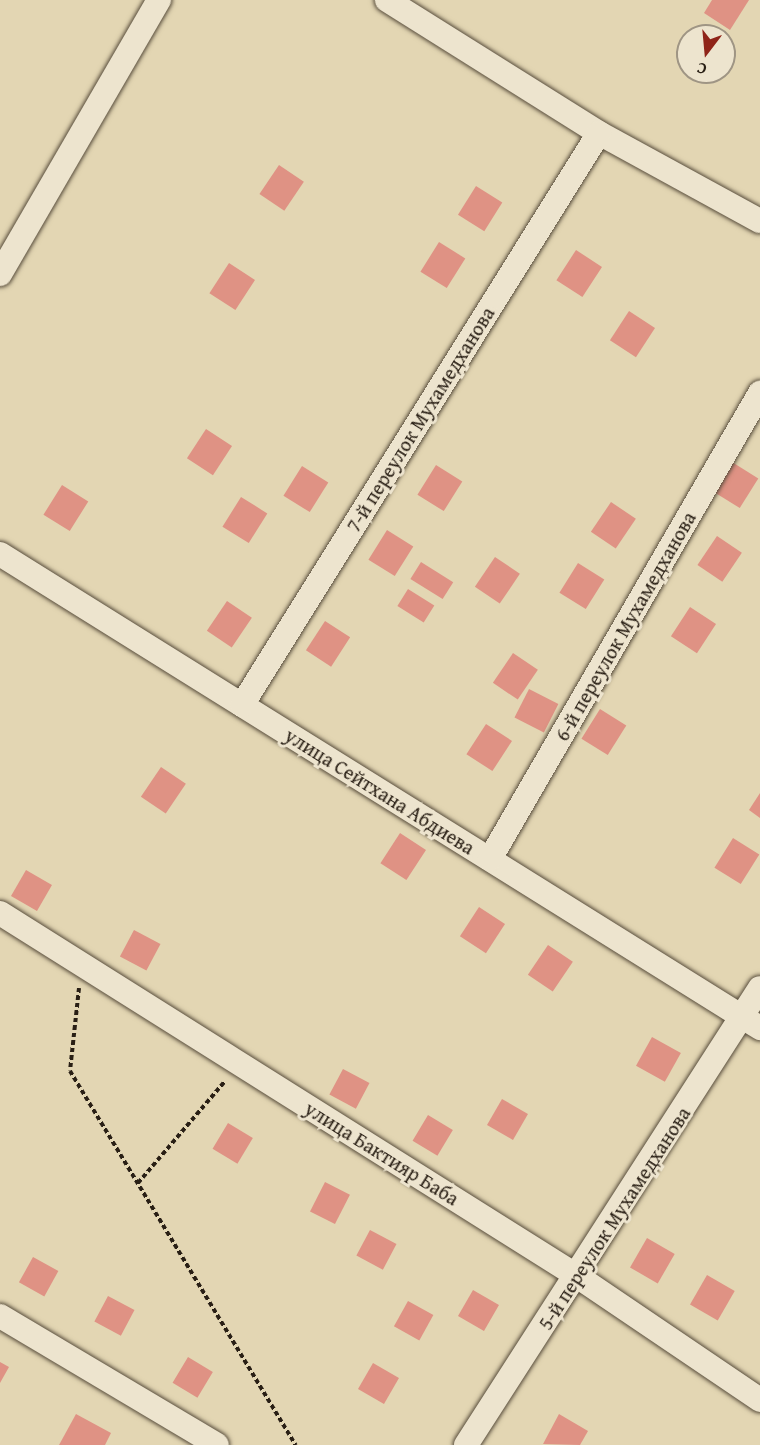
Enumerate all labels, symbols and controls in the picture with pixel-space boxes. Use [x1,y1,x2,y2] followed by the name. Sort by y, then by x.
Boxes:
[676,24,736,84] north arrow
[694,57,709,82] text: С
[341,302,499,536] street label: 7-й переулок Мухамедханова
[549,507,701,745] street label: 6-й переулок Мухамедханова
[281,723,479,859] street label: улица Сейтхана Абдиева
[300,1096,464,1210] street label: улица Бактияр Баба
[533,1102,695,1334] street label: 5-й переулок Мухамедханова

